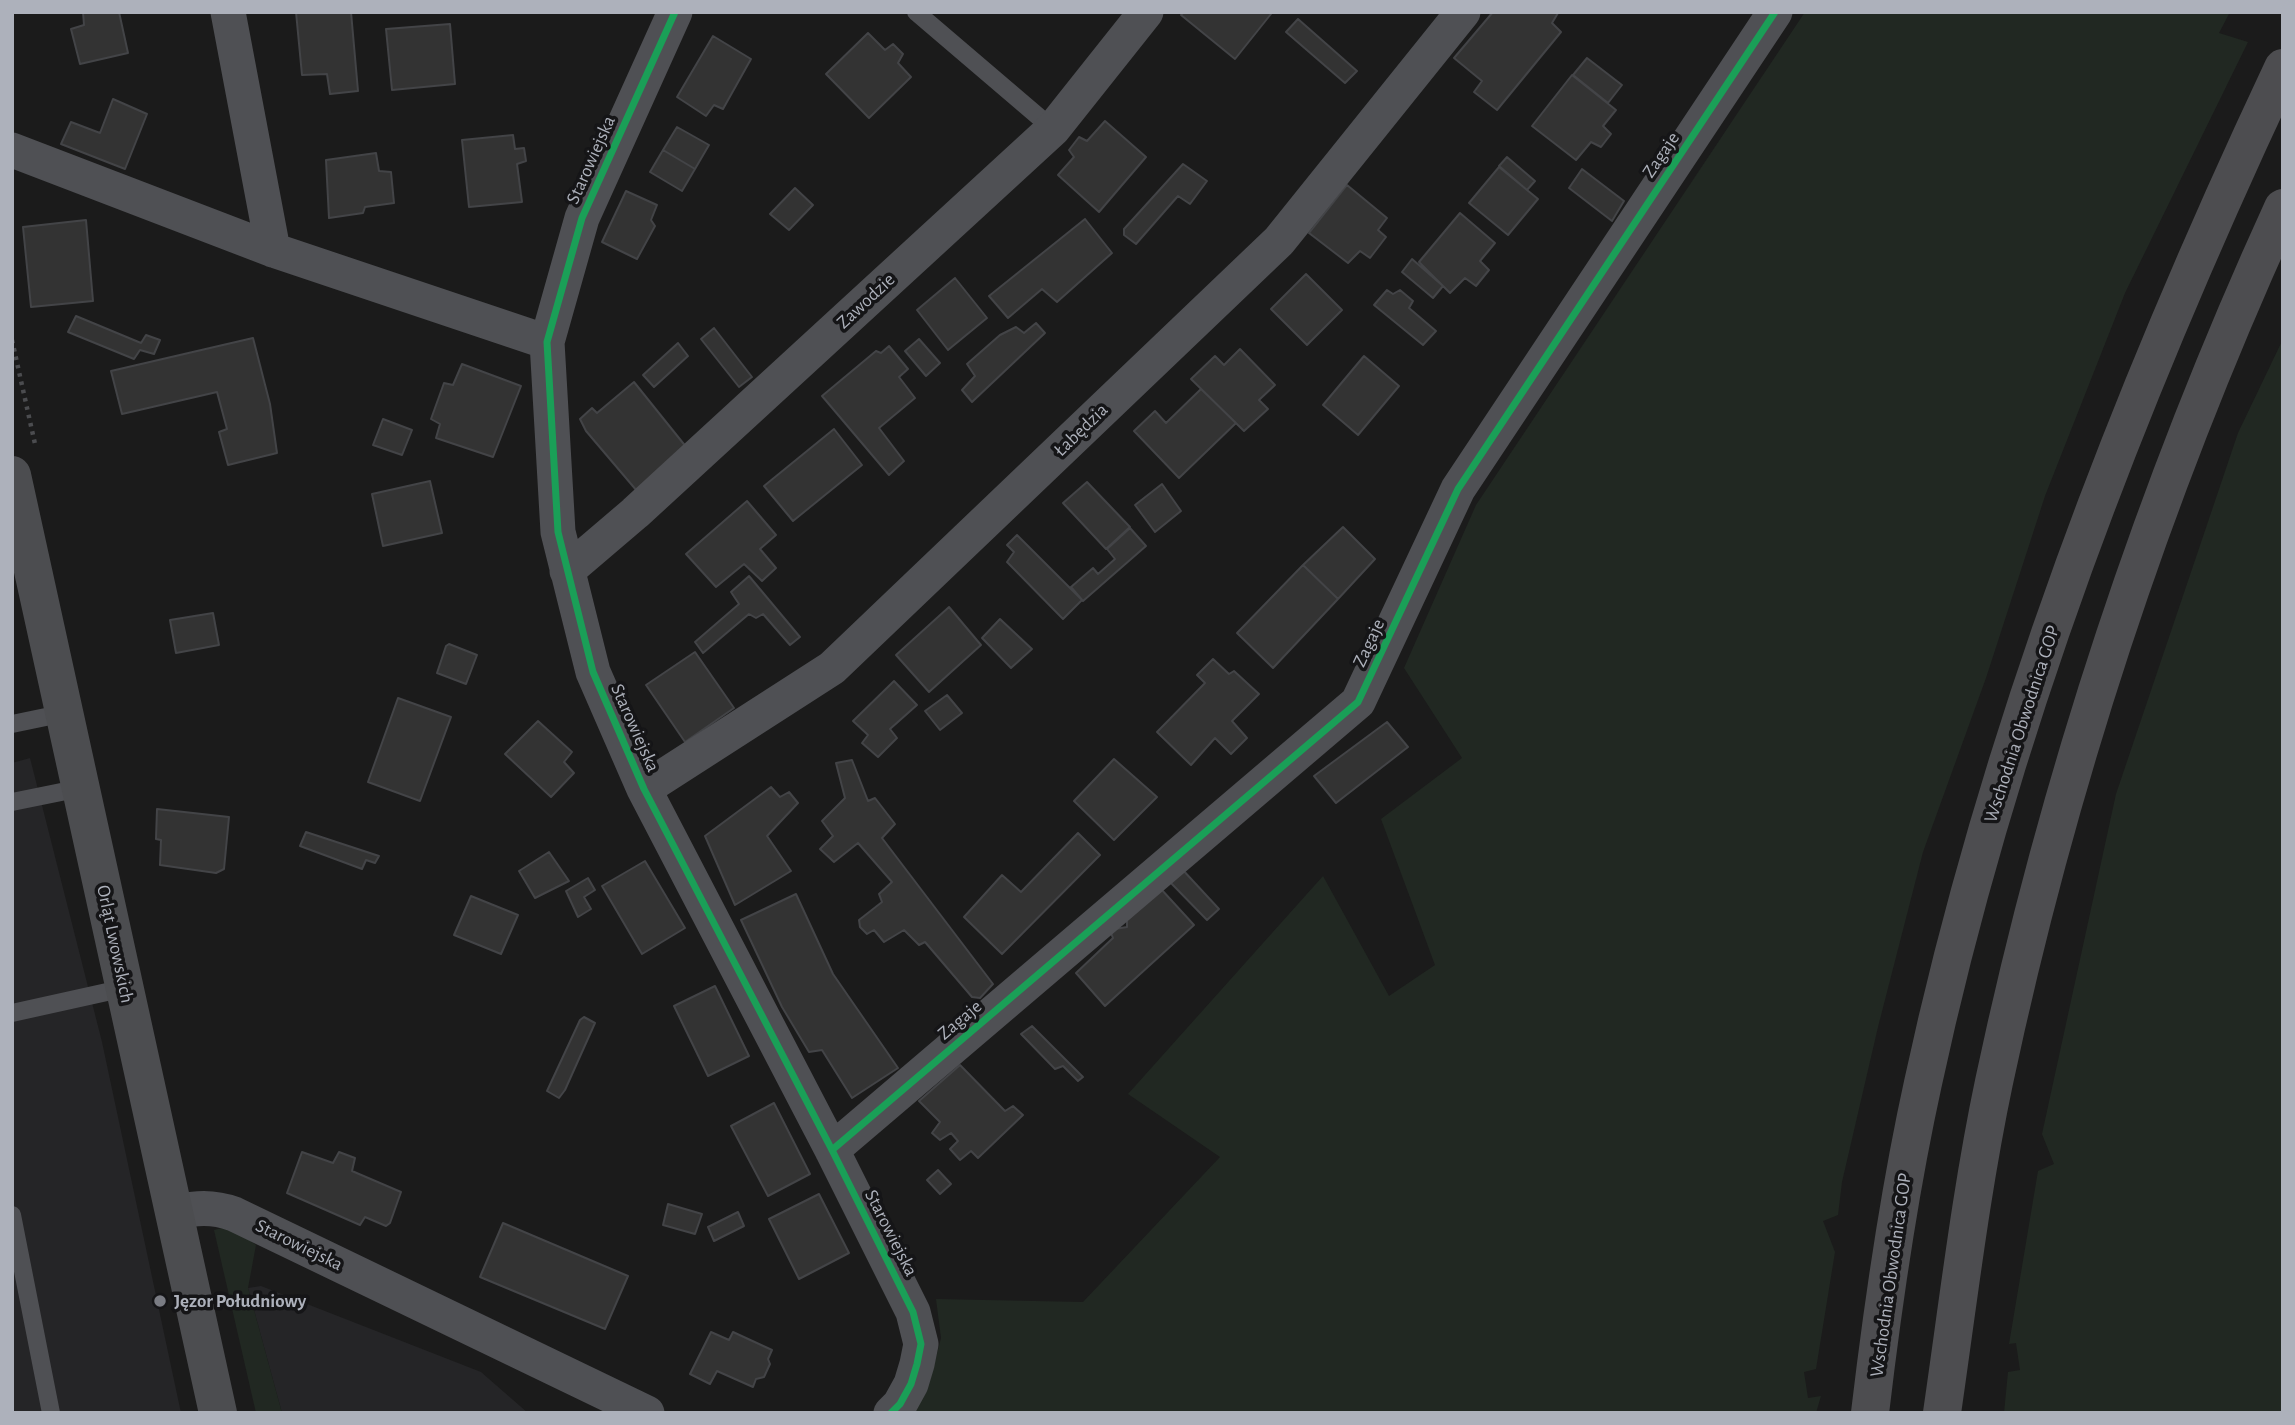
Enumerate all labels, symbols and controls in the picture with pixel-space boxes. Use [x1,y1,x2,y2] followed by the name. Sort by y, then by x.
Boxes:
[561,112,621,208] street label: Starowiejska
[1637,128,1685,182] street label: Zagaje
[832,268,900,334] street label: Zawodzie
[1049,399,1113,461] street label: Łabędzia
[1348,615,1390,671] street label: Zagaje
[1979,623,2065,825] street label: Wschodnia Obwodnica GOP
[605,680,665,776] street label: Starowiejska
[91,883,139,1005] street label: Orląt Lwowskich
[933,995,987,1045] street label: Zagaje
[1865,1171,1917,1379] street label: Wschodnia Obwodnica GOP
[859,1186,923,1280] street label: Starowiejska
[252,1214,346,1276] street label: Starowiejska
[174,1290,306,1312] place label: Jęzor Południowy
[152,1293,168,1309] marker: Jęzor Południowy

